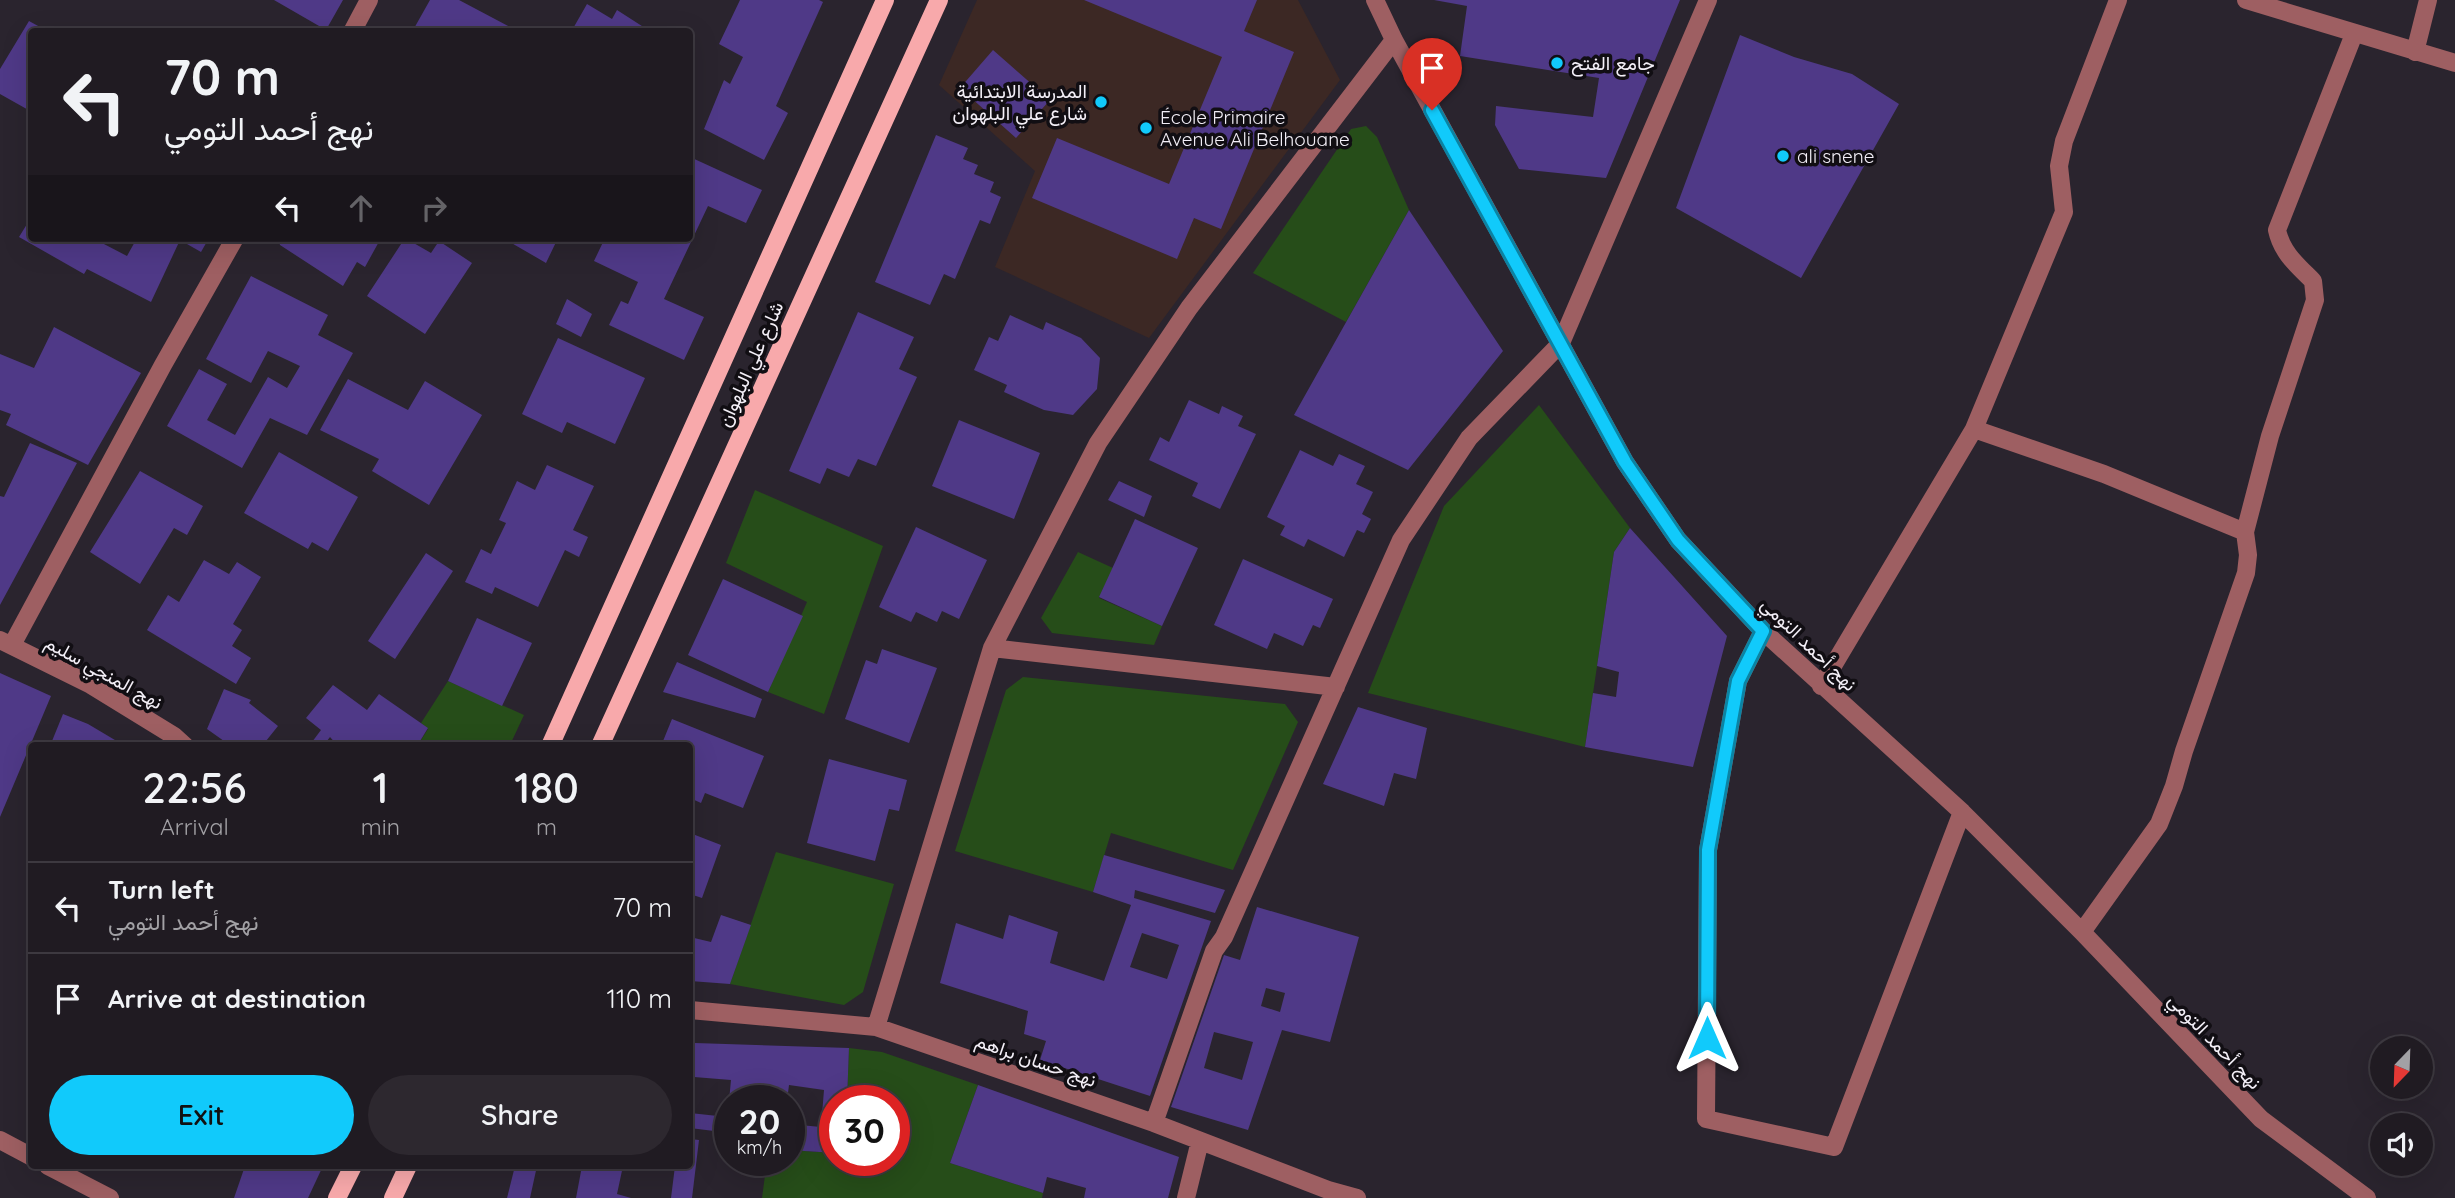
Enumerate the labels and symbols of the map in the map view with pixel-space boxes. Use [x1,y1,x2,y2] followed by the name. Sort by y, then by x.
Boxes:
[1402,38,1462,110] pin
[1571,51,1655,77] place label: جامع الفتح
[1549,55,1565,71] marker: جامع الفتح
[952,79,1087,129] place label: المدرسة الابتدائية شارع علي البلهوان
[1093,94,1109,110] marker: المدرسة الابتدائية شارع علي البلهوان
[1160,105,1350,151] place label: École Primaire Avenue Ali Belhouane
[1138,120,1154,136] marker: École Primaire Avenue Ali Belhouane
[1797,144,1874,168] place label: ali snene
[1775,148,1791,164] marker: ali snene
[712,298,792,432] street label: شارع علي البلهوان
[1753,592,1862,699] street label: نهج أحمد التومي
[39,630,167,718] street label: نهج المنجي سليم
[2160,988,2267,1097] street label: نهج أحمد التومي
[1670,1001,1744,1075] position arrow
[972,1028,1100,1094] street label: نهج حسان براهم
[2370,1036,2432,1099] north arrow
[819,1085,910,1176] speed limit sign: 30

